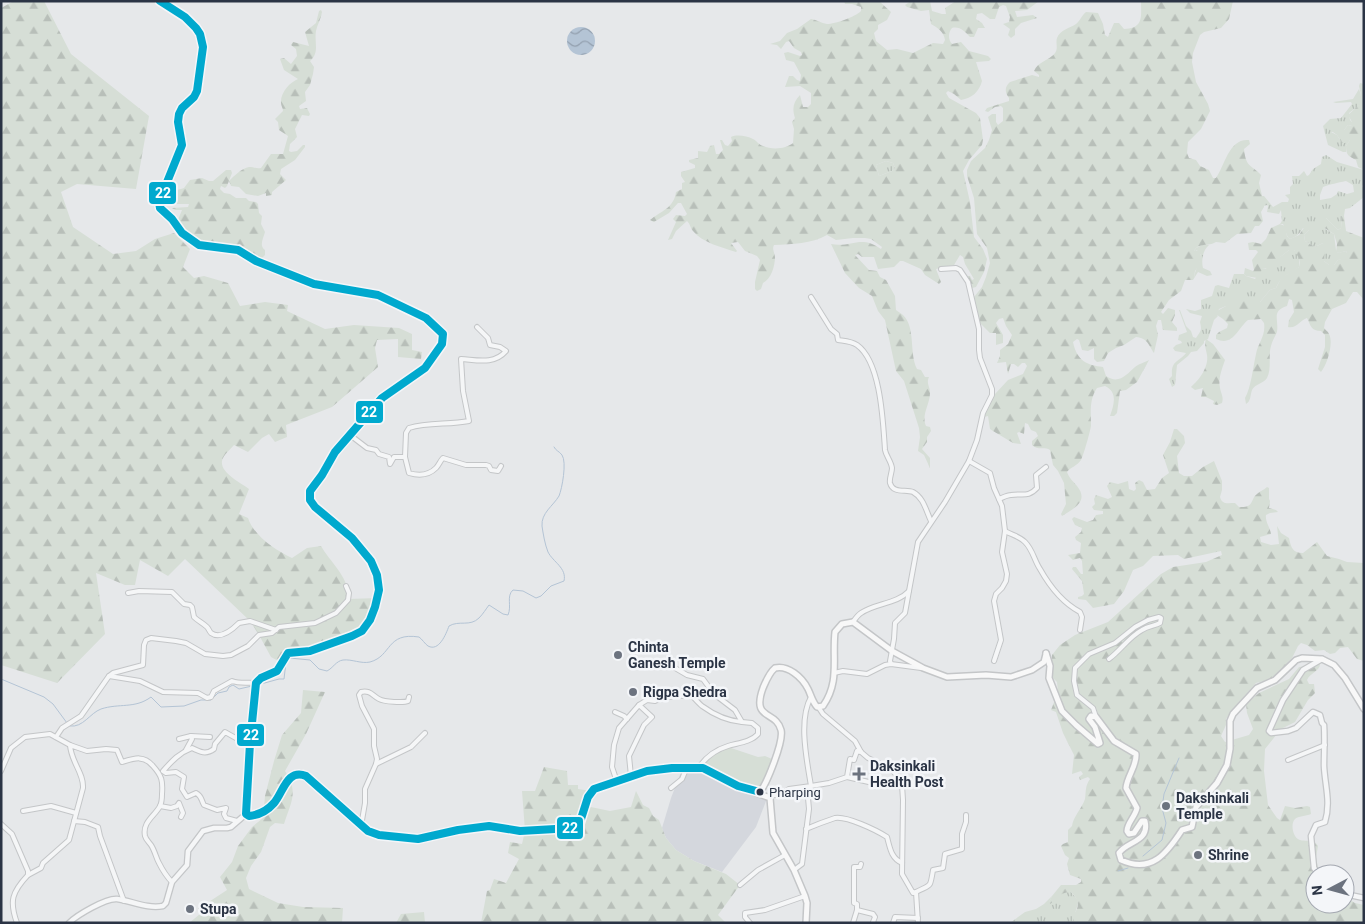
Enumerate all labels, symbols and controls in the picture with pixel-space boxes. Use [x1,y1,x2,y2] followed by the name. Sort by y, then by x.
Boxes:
[148,181,177,205] line badge: 22
[155,185,171,201] text: 22
[355,400,384,424] line badge: 22
[361,404,377,420] text: 22
[628,639,726,671] place label: Chinta Ganesh Temple
[612,649,624,661] marker: Chinta Ganesh Temple
[643,684,727,700] place label: Rigpa Shedra
[627,686,639,698] marker: Rigpa Shedra
[236,723,265,747] line badge: 22
[243,727,259,743] text: 22
[870,758,944,790] place label: Daksinkali Health Post
[852,767,866,781] marker: Daksinkali Health Post
[769,785,821,800] place label: Pharping
[755,787,765,797] marker: Pharping
[1176,790,1249,822] place label: Dakshinkali Temple
[1160,800,1172,812] marker: Dakshinkali Temple
[556,816,584,840] line badge: 22
[562,820,578,836] text: 22
[1208,847,1249,863] place label: Shrine
[1192,849,1204,861] marker: Shrine
[1305,864,1355,914] north arrow
[1309,885,1326,896] text: N
[200,901,237,917] place label: Stupa
[184,903,196,915] marker: Stupa

